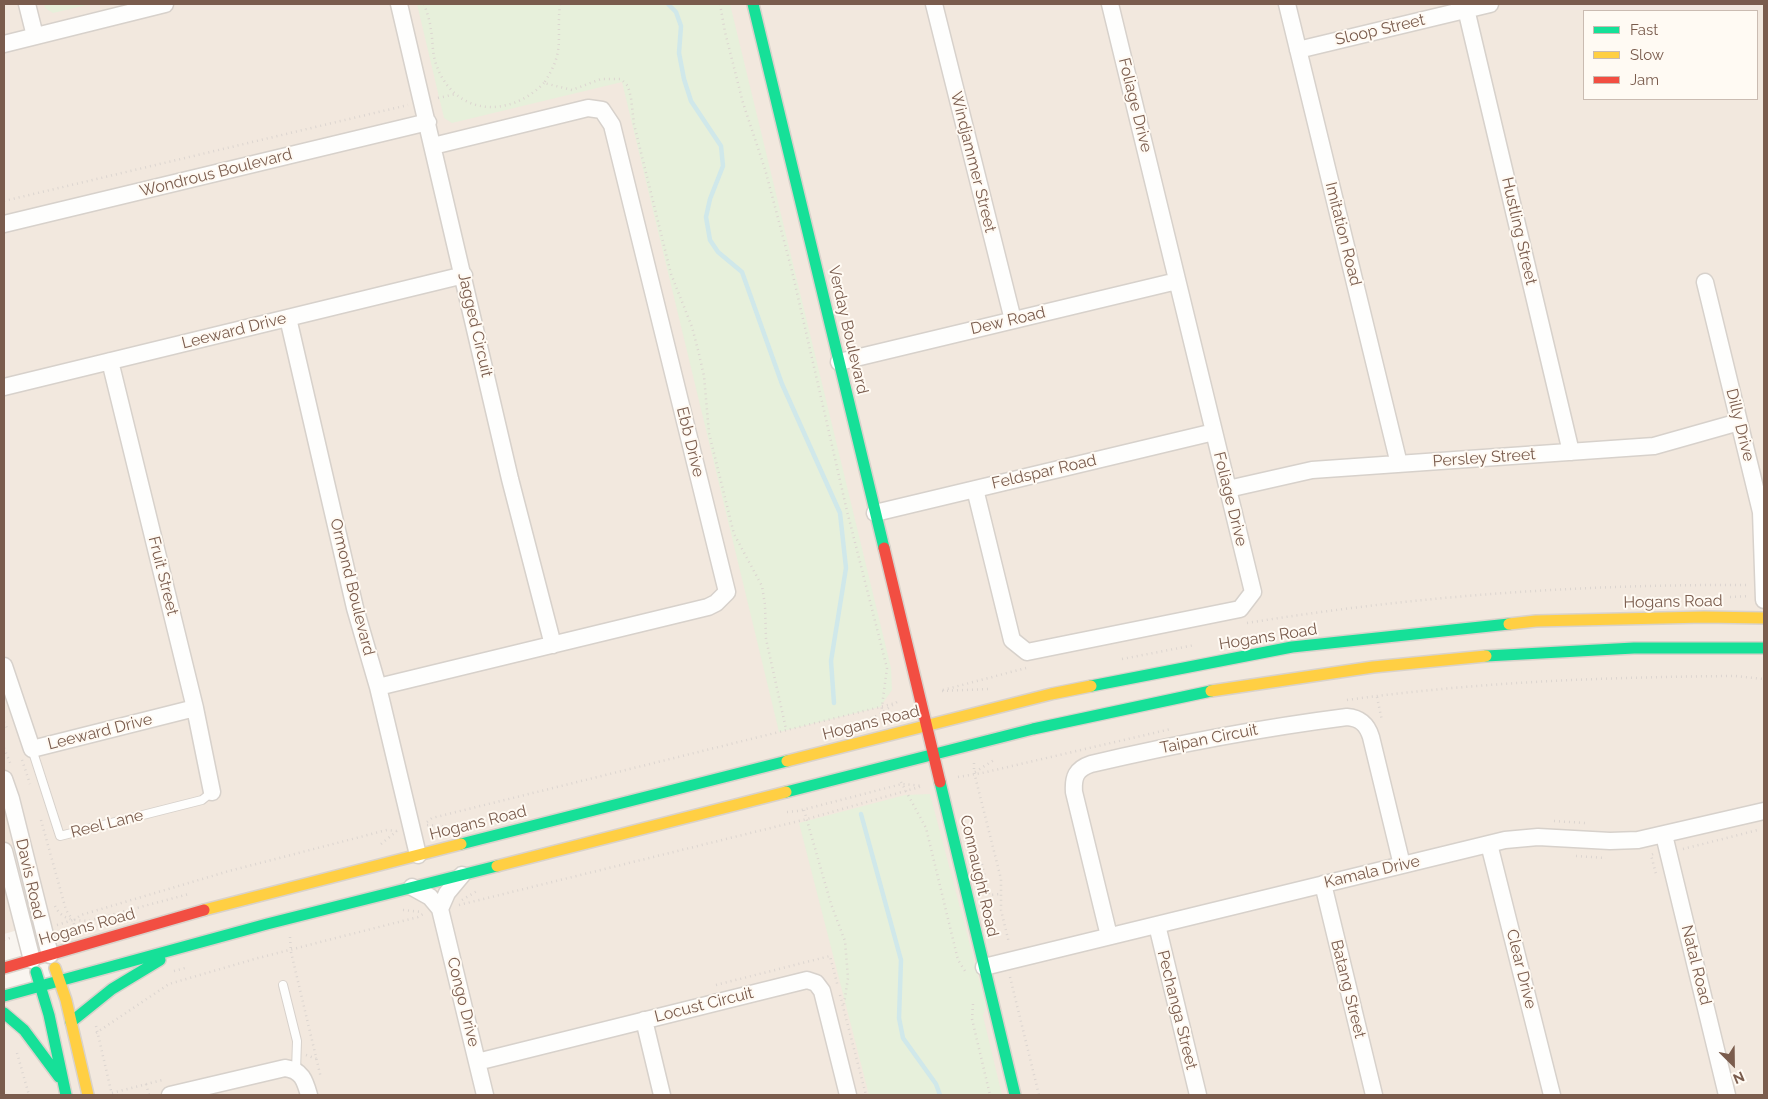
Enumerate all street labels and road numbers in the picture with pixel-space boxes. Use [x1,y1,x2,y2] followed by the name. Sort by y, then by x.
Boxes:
[1333,10,1427,50] street label: Sloop Street
[1114,56,1156,154] street label: Foliage Drive
[946,89,1000,235] street label: Windjammer Street
[138,145,294,201] street label: Wondrous Boulevard
[1497,175,1541,287] street label: Hustling Street
[1321,180,1365,288] street label: Imitation Road
[824,264,872,396] street label: Verday Boulevard
[454,271,496,379] street label: Jagged Circuit
[969,303,1047,339] street label: Dew Road
[180,309,288,353] street label: Leeward Drive
[1722,387,1758,463] street label: Dilly Drive
[672,405,708,479] street label: Ebb Drive
[1432,445,1536,471] street label: Persley Street
[1209,450,1251,548] street label: Foliage Drive
[990,451,1098,493] street label: Feldspar Road
[326,516,378,658] street label: Ormond Boulevard
[144,534,182,618] street label: Fruit Street
[1623,592,1723,612] street label: Hogans Road
[1217,620,1319,654] street label: Hogans Road
[820,702,922,744] street label: Hogans Road
[46,710,154,754] street label: Leeward Drive
[1158,720,1260,758] street label: Taipan Circuit
[427,802,529,844] street label: Hogans Road
[69,806,145,842] street label: Reel Lane
[956,813,1002,939] street label: Connaught Road
[11,837,49,921] street label: Davis Road
[1322,852,1422,892] street label: Kamala Drive
[37,904,137,950] street label: Hogans Road
[1677,923,1715,1007] street label: Natal Road
[1502,927,1540,1011] street label: Clear Drive
[1326,938,1370,1040] street label: Batang Street
[1153,948,1201,1072] street label: Pechanga Street
[443,955,483,1049] street label: Congo Drive
[653,983,755,1027] street label: Locust Circuit

